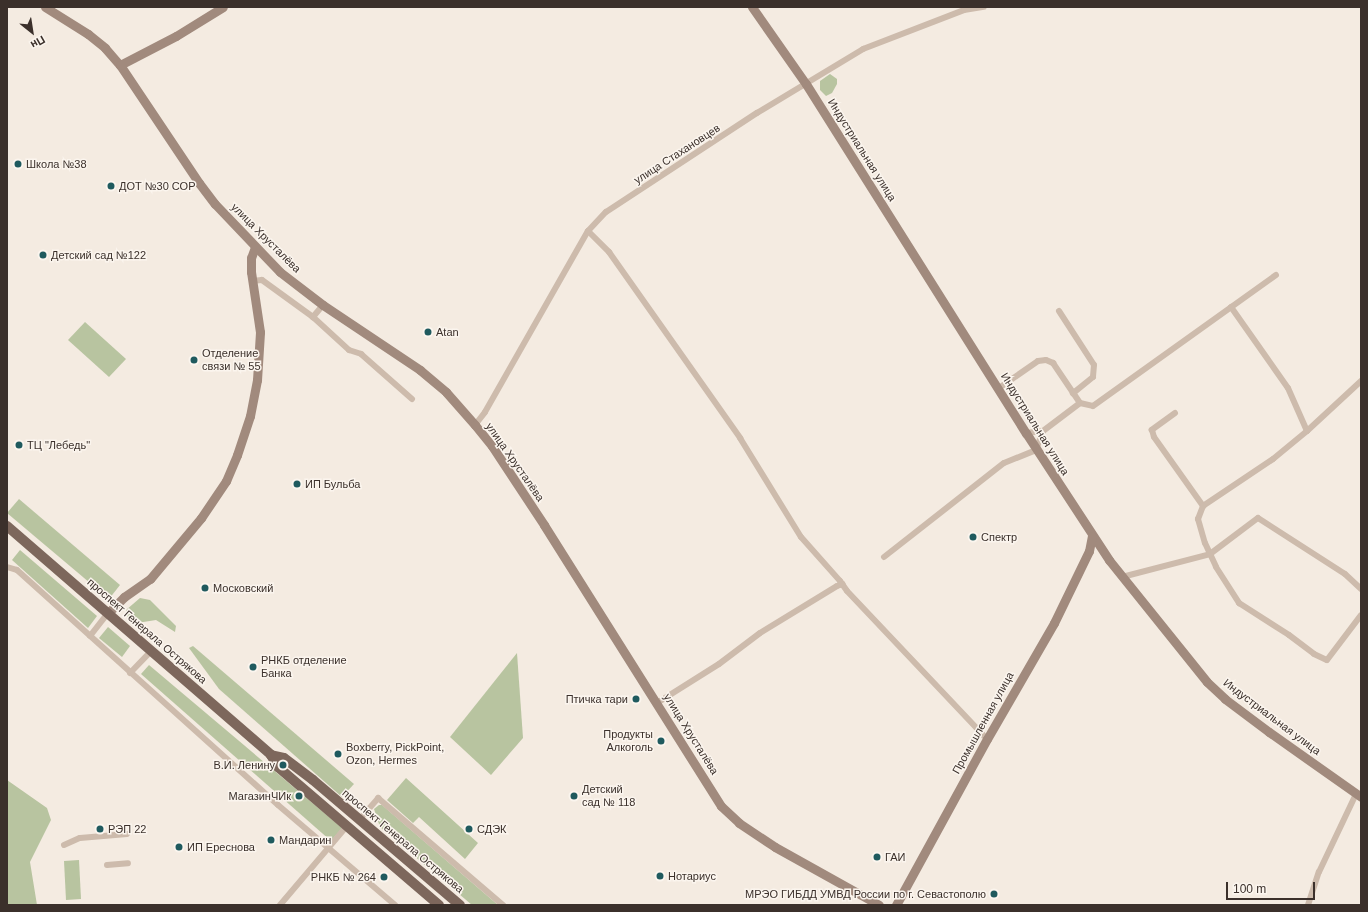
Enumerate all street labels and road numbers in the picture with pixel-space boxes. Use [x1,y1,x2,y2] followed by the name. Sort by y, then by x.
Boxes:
[825,96,899,204] street label: Индустриальная улица
[631,121,723,187] street label: улица Стахановцев
[228,200,304,276] street label: улица Хрусталёва
[998,370,1072,478] street label: Индустриальная улица
[483,420,547,504] street label: улица Хрусталёва
[85,575,209,687] street label: проспект Генерала Острякова
[949,670,1017,776] street label: Промышленная улица
[1221,676,1323,758] street label: Индустриальная улица
[661,691,721,777] street label: улица Хрусталёва
[340,786,466,896] street label: проспект Генерала Острякова

